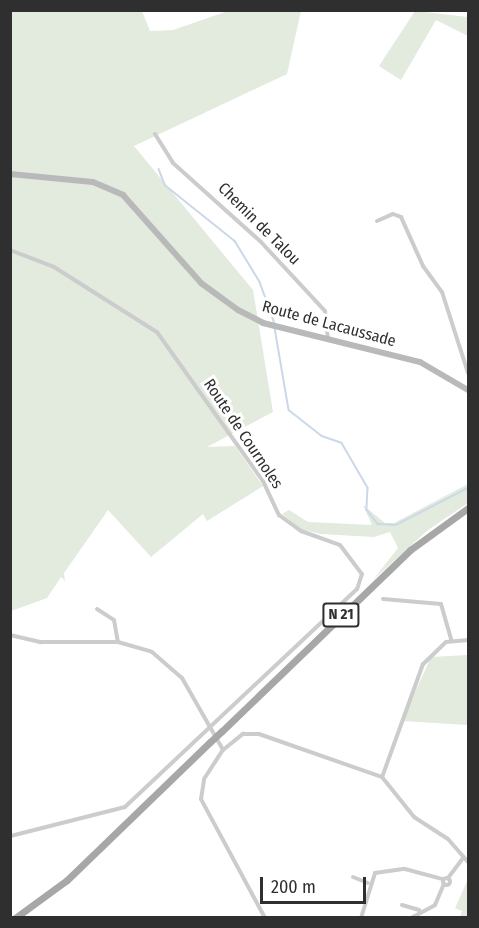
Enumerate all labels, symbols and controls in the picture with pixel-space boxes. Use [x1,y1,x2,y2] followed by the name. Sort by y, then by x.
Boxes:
[214,179,304,269] street label: Chemin de Talou
[260,297,398,351] street label: Route de Lacaussade
[199,376,287,492] street label: Route de Cournoles
[322,603,360,627] road number: N 21
[263,865,370,903] scale bar
[271,876,316,898] text: 200 m

